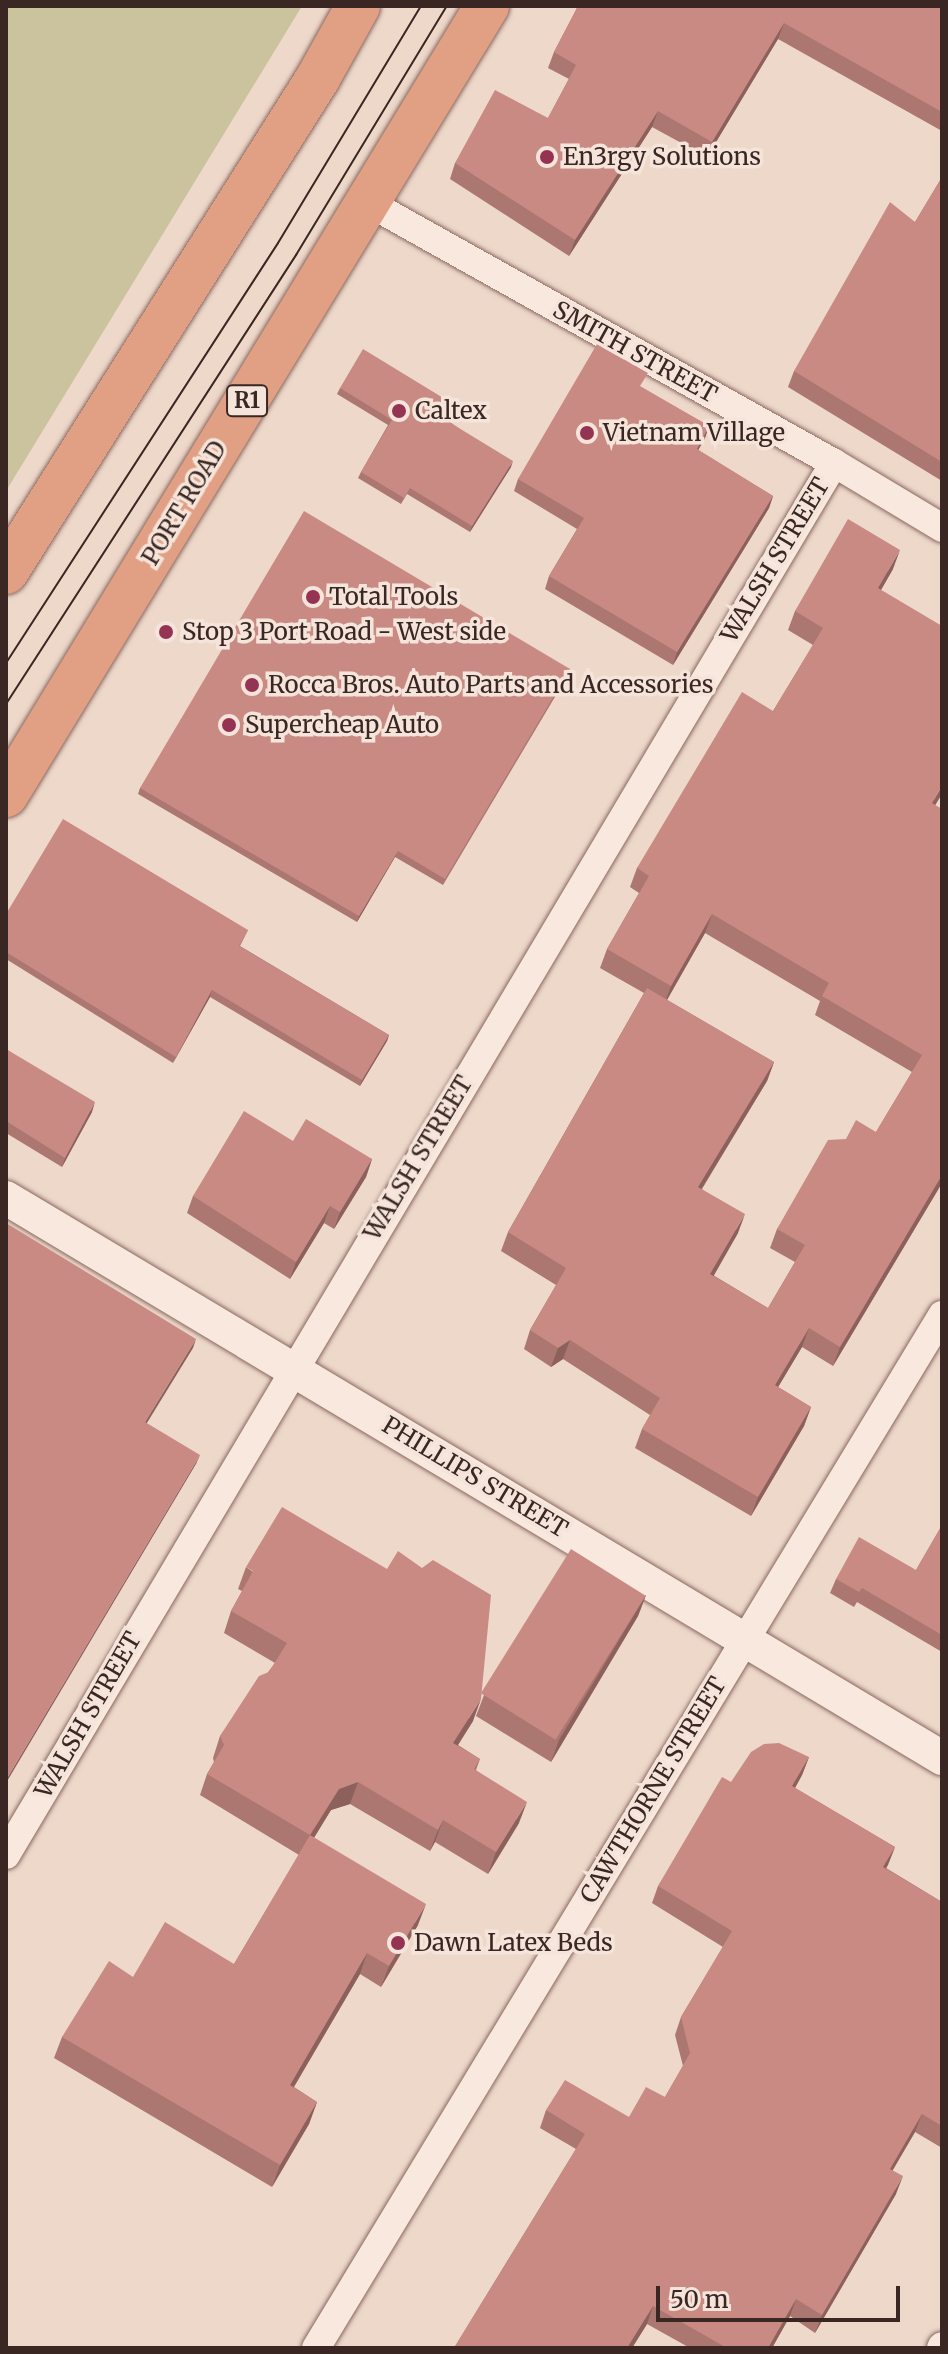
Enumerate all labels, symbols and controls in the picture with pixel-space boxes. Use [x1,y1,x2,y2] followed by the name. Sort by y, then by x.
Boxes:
[563,143,761,171] place label: En3rgy Solutions
[538,148,556,166] marker: En3rgy Solutions
[548,295,722,409] street label: SMITH STREET
[225,383,269,419] road number: R1
[415,397,487,425] place label: Caltex
[390,402,408,420] marker: Caltex
[603,419,785,447] place label: Vietnam Village
[578,424,596,442] marker: Vietnam Village
[136,436,232,570] street label: PORT ROAD
[715,472,835,648] street label: WALSH STREET
[329,583,458,611] place label: Total Tools
[304,588,322,606] marker: Total Tools
[182,618,506,646] place label: Stop 3 Port Road - West side
[157,623,175,641] marker: Stop 3 Port Road - West side
[268,671,714,699] place label: Rocca Bros. Auto Parts and Accessories
[243,676,261,694] marker: Rocca Bros. Auto Parts and Accessories
[245,711,439,739] place label: Supercheap Auto
[220,716,238,734] marker: Supercheap Auto
[358,1070,478,1246] street label: WALSH STREET
[377,1410,573,1544] street label: PHILLIPS STREET
[29,1627,147,1803] street label: WALSH STREET
[574,1672,732,1908] street label: CAWTHORNE STREET
[414,1929,613,1957] place label: Dawn Latex Beds
[389,1934,407,1952] marker: Dawn Latex Beds
[660,2270,904,2320] scale bar
[670,2284,729,2315] text: 50 m

